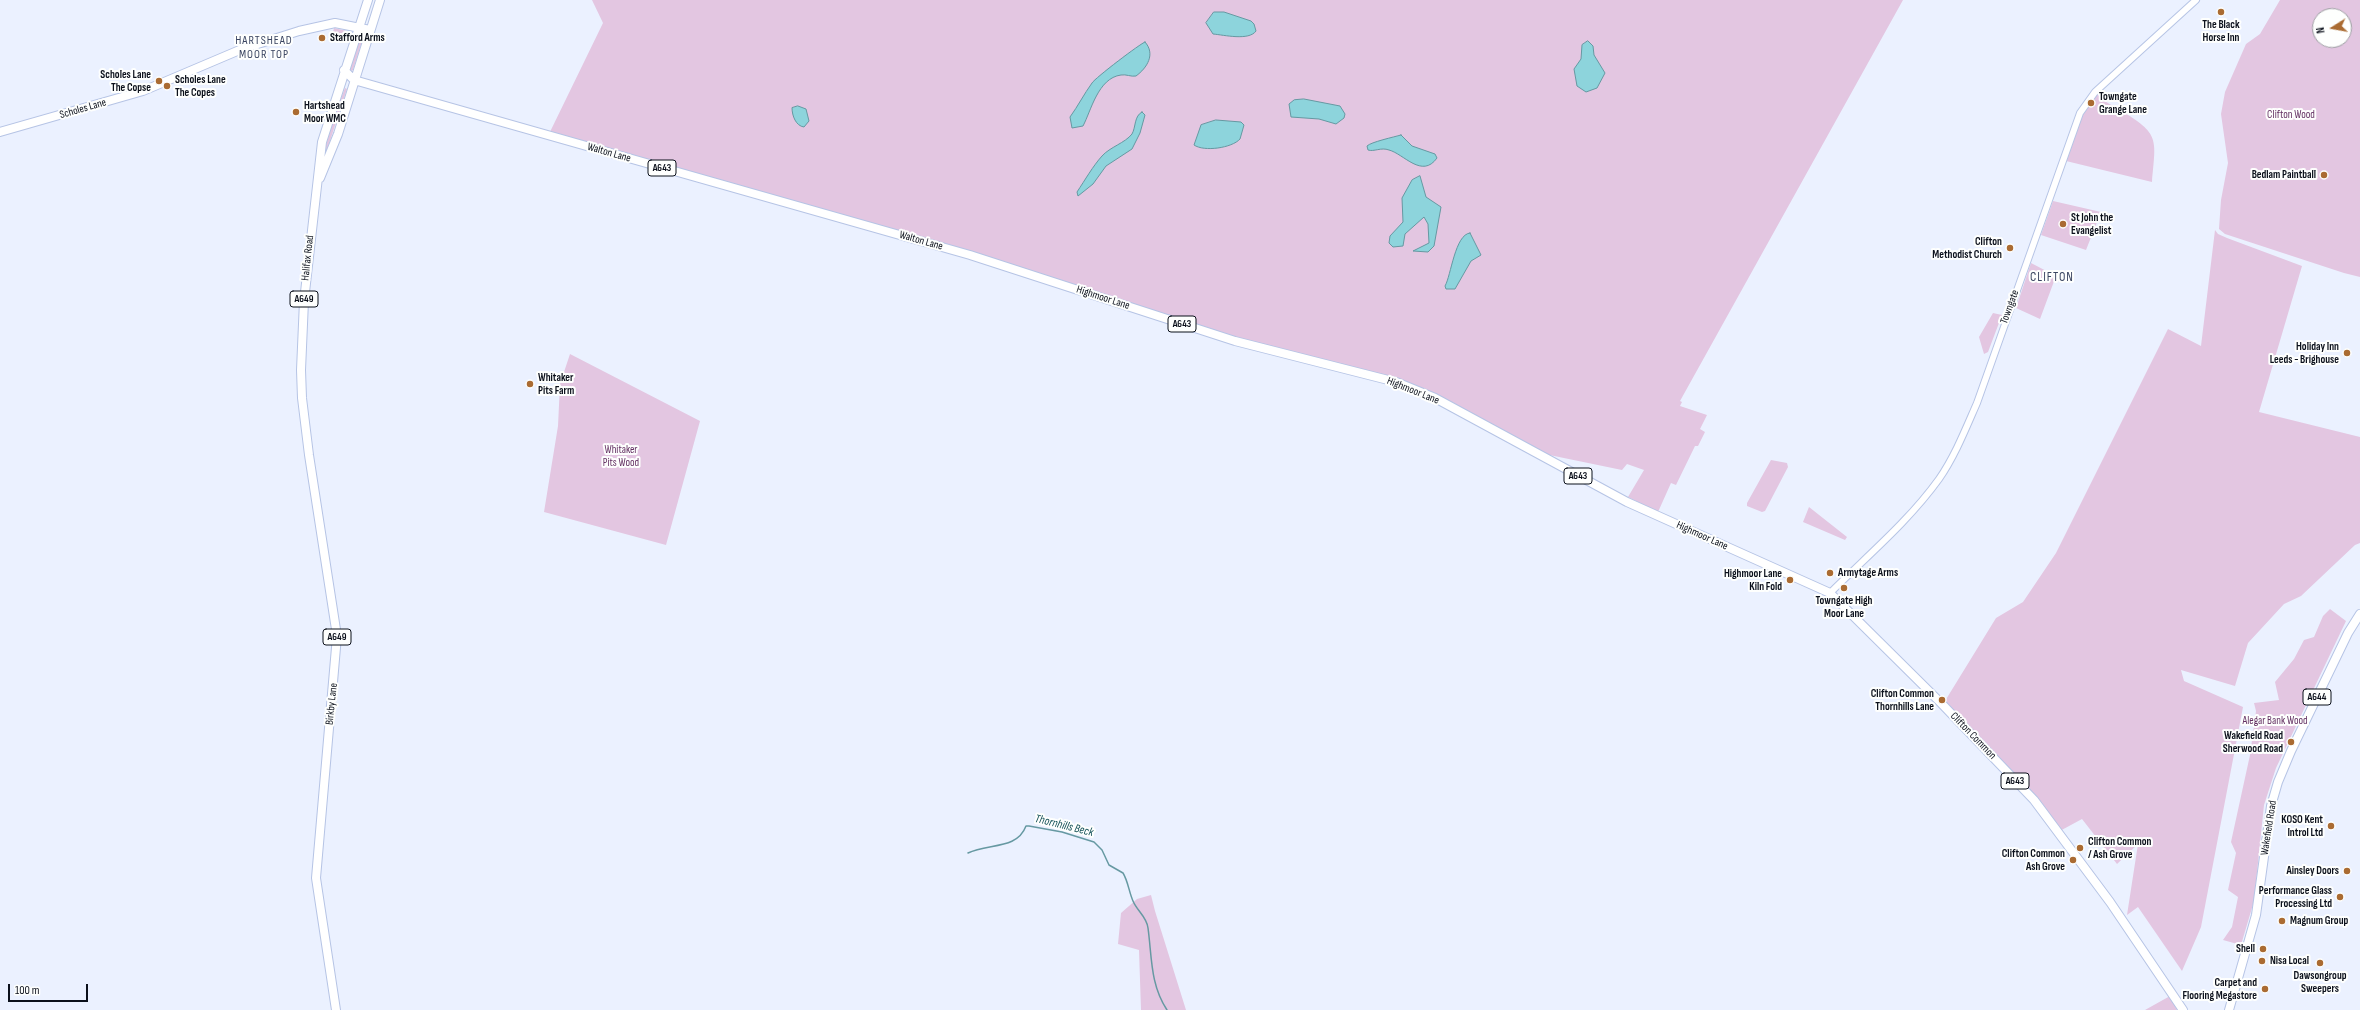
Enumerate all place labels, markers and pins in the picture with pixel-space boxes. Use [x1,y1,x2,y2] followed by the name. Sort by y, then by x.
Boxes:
[2216,7,2226,17] marker: The Black Horse Inn
[2202,18,2240,44] place label: The Black Horse Inn
[330,31,385,45] place label: Stafford Arms
[317,33,327,43] marker: Stafford Arms
[100,68,151,94] place label: Scholes Lane The Copse
[175,73,226,99] place label: Scholes Lane The Copes
[154,76,164,86] marker: Scholes Lane The Copse
[162,81,172,91] marker: Scholes Lane The Copes
[2099,90,2147,116] place label: Towngate Grange Lane
[2086,98,2096,108] marker: Towngate Grange Lane
[304,99,346,125] place label: Hartshead Moor WMC
[291,107,301,117] marker: Hartshead Moor WMC
[2252,168,2316,182] place label: Bedlam Paintball
[2319,170,2329,180] marker: Bedlam Paintball
[2071,211,2113,237] place label: St John the Evangelist
[2058,219,2068,229] marker: St John the Evangelist
[1932,235,2002,261] place label: Clifton Methodist Church
[2005,243,2015,253] marker: Clifton Methodist Church
[2270,340,2339,366] place label: Holiday Inn Leeds - Brighouse
[2342,348,2352,358] marker: Holiday Inn Leeds - Brighouse
[538,371,574,397] place label: Whitaker Pits Farm
[525,379,535,389] marker: Whitaker Pits Farm
[1838,566,1898,580] place label: Armytage Arms
[1724,567,1782,593] place label: Highmoor Lane Kiln Fold
[1825,568,1835,578] marker: Armytage Arms
[1785,575,1795,585] marker: Highmoor Lane Kiln Fold
[1839,583,1849,593] marker: Towngate High Moor Lane
[1815,594,1873,620] place label: Towngate High Moor Lane
[1871,687,1934,713] place label: Clifton Common Thornhills Lane
[1937,695,1947,705] marker: Clifton Common Thornhills Lane
[2223,729,2283,755] place label: Wakefield Road Sherwood Road
[2286,737,2296,747] marker: Wakefield Road Sherwood Road
[2281,813,2323,839] place label: KOSO Kent Introl Ltd
[2326,821,2336,831] marker: KOSO Kent Introl Ltd
[2088,835,2151,861] place label: Clifton Common / Ash Grove
[2075,843,2085,853] marker: Clifton Common / Ash Grove
[2002,847,2065,873] place label: Clifton Common Ash Grove
[2068,855,2078,865] marker: Clifton Common Ash Grove
[2286,864,2339,878] place label: Ainsley Doors
[2342,866,2352,876] marker: Ainsley Doors
[2259,884,2332,910] place label: Performance Glass Processing Ltd
[2335,892,2345,902] marker: Performance Glass Processing Ltd
[2290,914,2348,928] place label: Magnum Group
[2277,916,2287,926] marker: Magnum Group
[2236,942,2255,956] place label: Shell
[2258,944,2268,954] marker: Shell
[2270,954,2309,968] place label: Nisa Local
[2257,956,2267,966] marker: Nisa Local
[2315,958,2325,968] marker: Dawsongroup Sweepers
[2294,969,2346,995] place label: Dawsongroup Sweepers
[2183,976,2257,1002] place label: Carpet and Flooring Megastore
[2260,984,2270,994] marker: Carpet and Flooring Megastore

